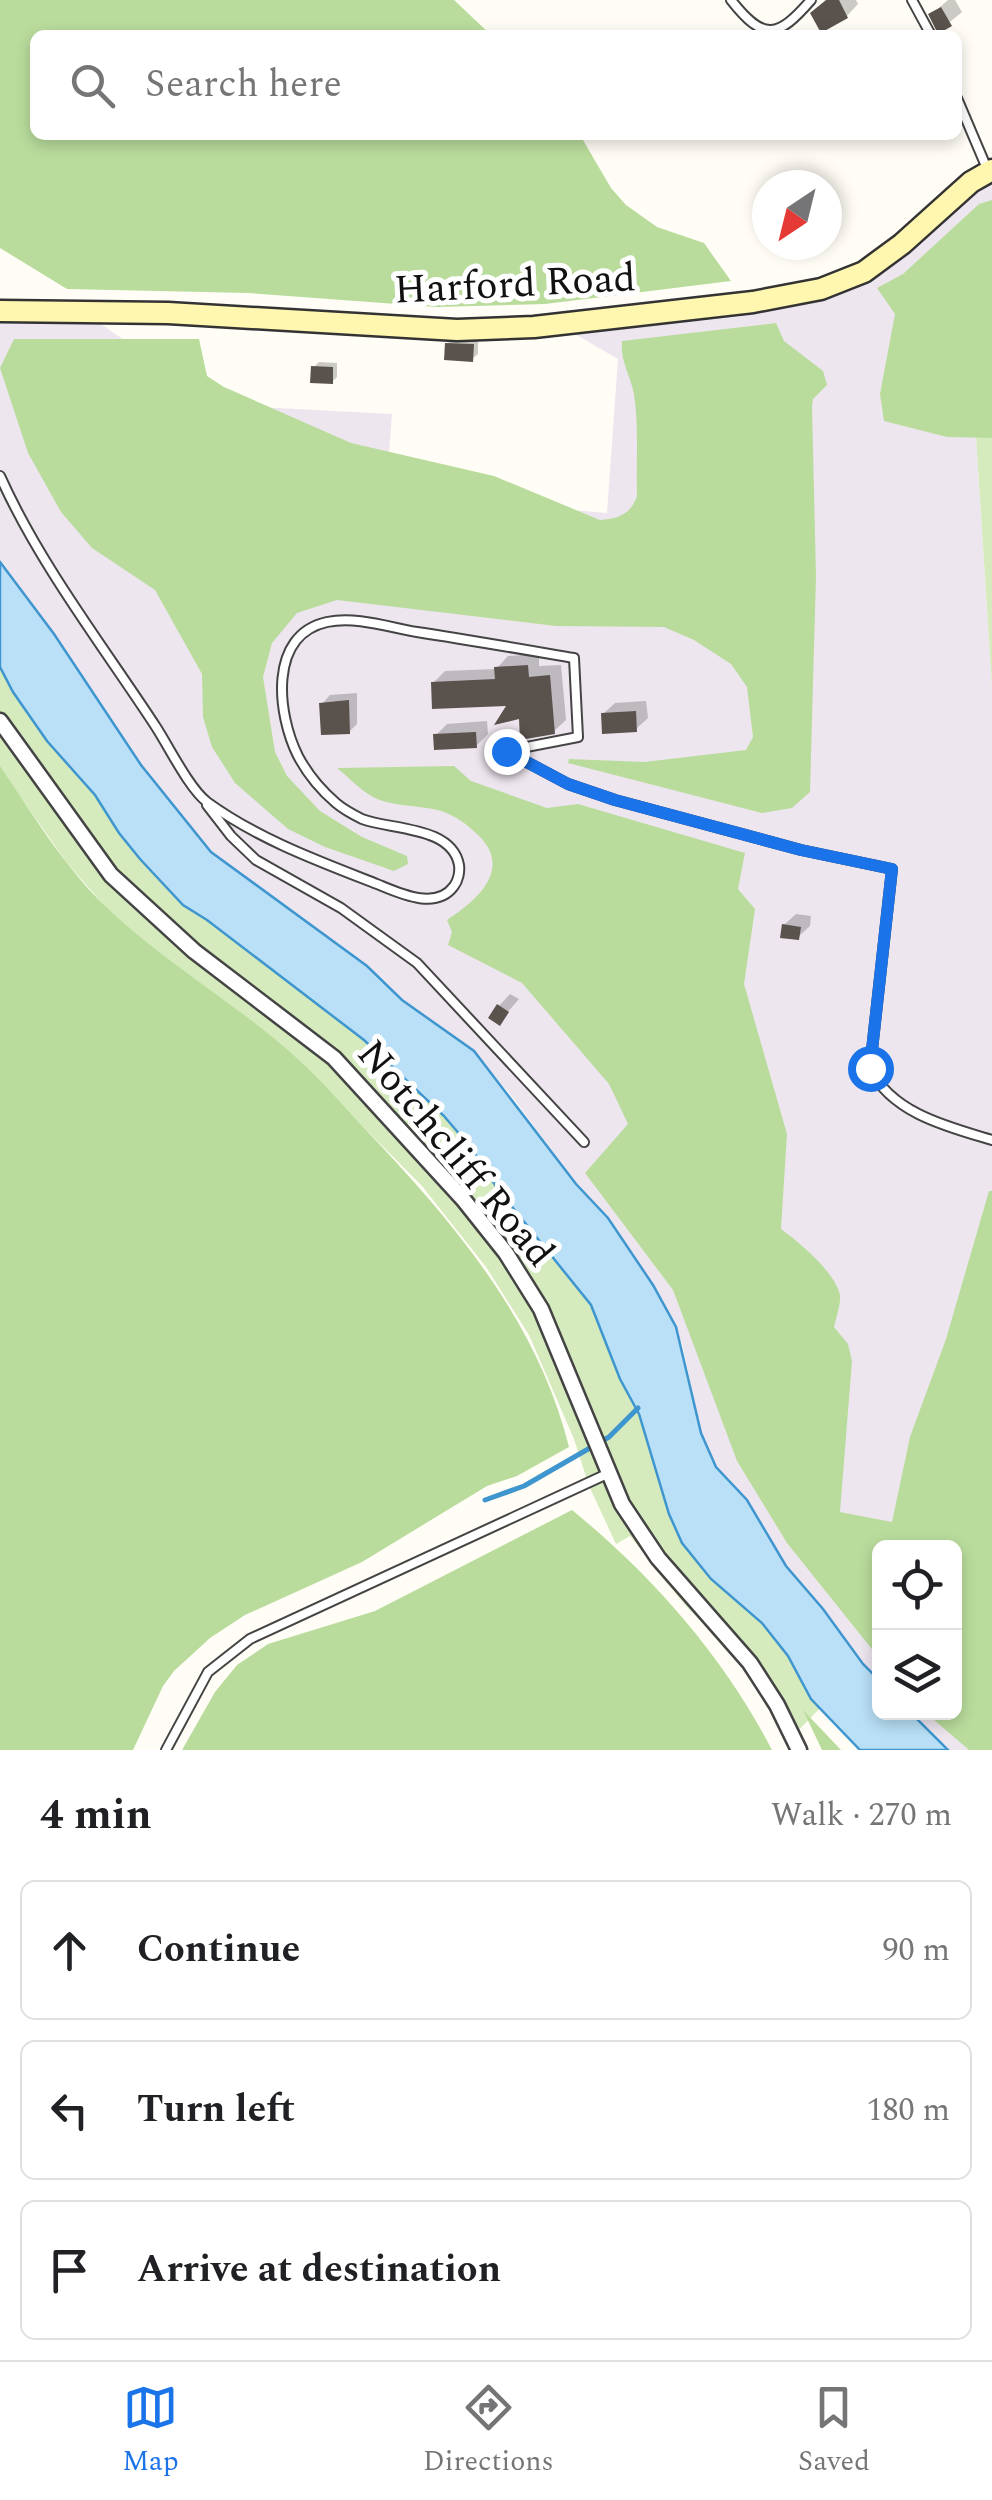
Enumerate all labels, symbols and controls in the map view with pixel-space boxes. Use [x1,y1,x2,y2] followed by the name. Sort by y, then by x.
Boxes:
[30,30,962,140] search box
[145,56,342,114] text: Search here
[65,58,120,113] icon: search
[752,170,842,260] north arrow
[393,248,637,322] street label: Harford Road
[484,729,530,775] route end
[341,1027,569,1281] street label: Notchcliff Road
[848,1046,894,1092] route start
[872,1540,962,1720] map controls
[872,1540,962,1630] button: locate
[872,1630,962,1720] button: layers
[40,1784,152,1847] text: 4 min
[771,1791,952,1840] text: Walk · 270 m
[137,1921,300,1979] text: Continue
[42,1923,97,1978] icon: ahead
[882,1926,950,1975] text: 90 m
[137,2081,295,2139] text: Turn left
[42,2083,97,2138] icon: left
[866,2086,950,2135] text: 180 m
[137,2241,501,2299] text: Arrive at destination
[42,2243,97,2298] icon: arrive
[122,2380,179,2483] tab: Map
[423,2380,554,2483] tab: Directions
[798,2380,870,2483] tab: Saved

